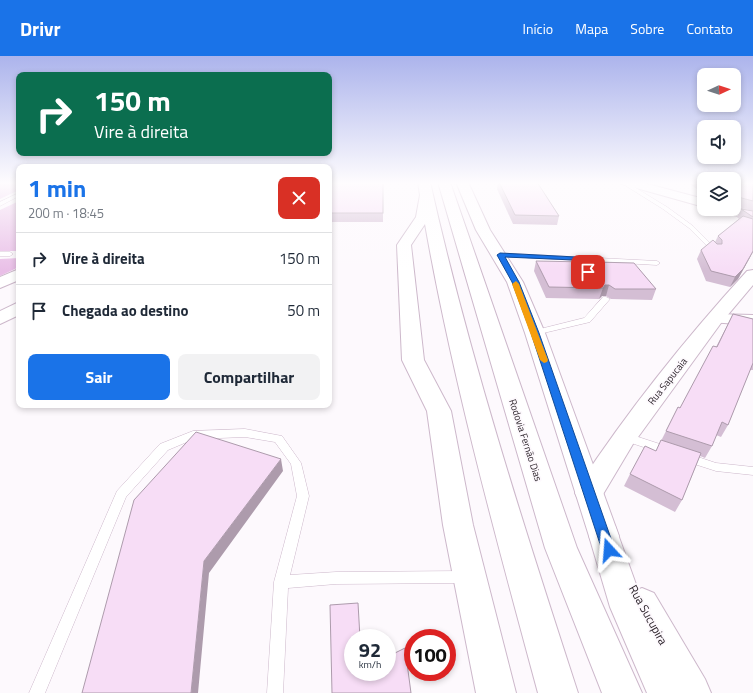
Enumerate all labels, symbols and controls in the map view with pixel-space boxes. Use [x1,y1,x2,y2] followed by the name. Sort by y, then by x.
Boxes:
[20,14,61,43] text: Drivr
[523,18,553,39] text: Início
[575,18,608,39] text: Mapa
[630,18,664,39] text: Sobre
[686,18,733,39] text: Contato
[697,68,741,112] north arrow
[697,68,741,216] map controls
[94,79,171,122] text: 150 m
[28,88,80,140] icon: right
[94,118,188,145] text: Vire à direita
[697,120,741,164] button: sound
[28,170,86,206] text: 1 min
[697,172,741,216] button: layers
[278,177,320,219] button: close
[28,203,104,223] text: 200 m · 18:45
[62,247,145,270] text: Vire à direita
[279,247,320,270] text: 150 m
[28,248,50,270] icon: right
[571,255,605,289] pin
[577,261,599,283] icon: arrive
[62,299,188,322] text: Chegada ao destino
[287,299,320,322] text: 50 m
[28,300,50,322] icon: arrive
[28,354,170,400] button: Sair
[178,354,320,400] button: Compartilhar
[644,355,691,408] street label: Rua Sapucaia
[505,397,546,484] street label: Rodovia Fernão Dias
[588,529,630,571] position arrow
[624,581,673,648] street label: Rua Sucupira
[404,629,456,681] speed limit sign: 100
[359,634,381,665] text: 92
[359,657,381,672] text: km/h

